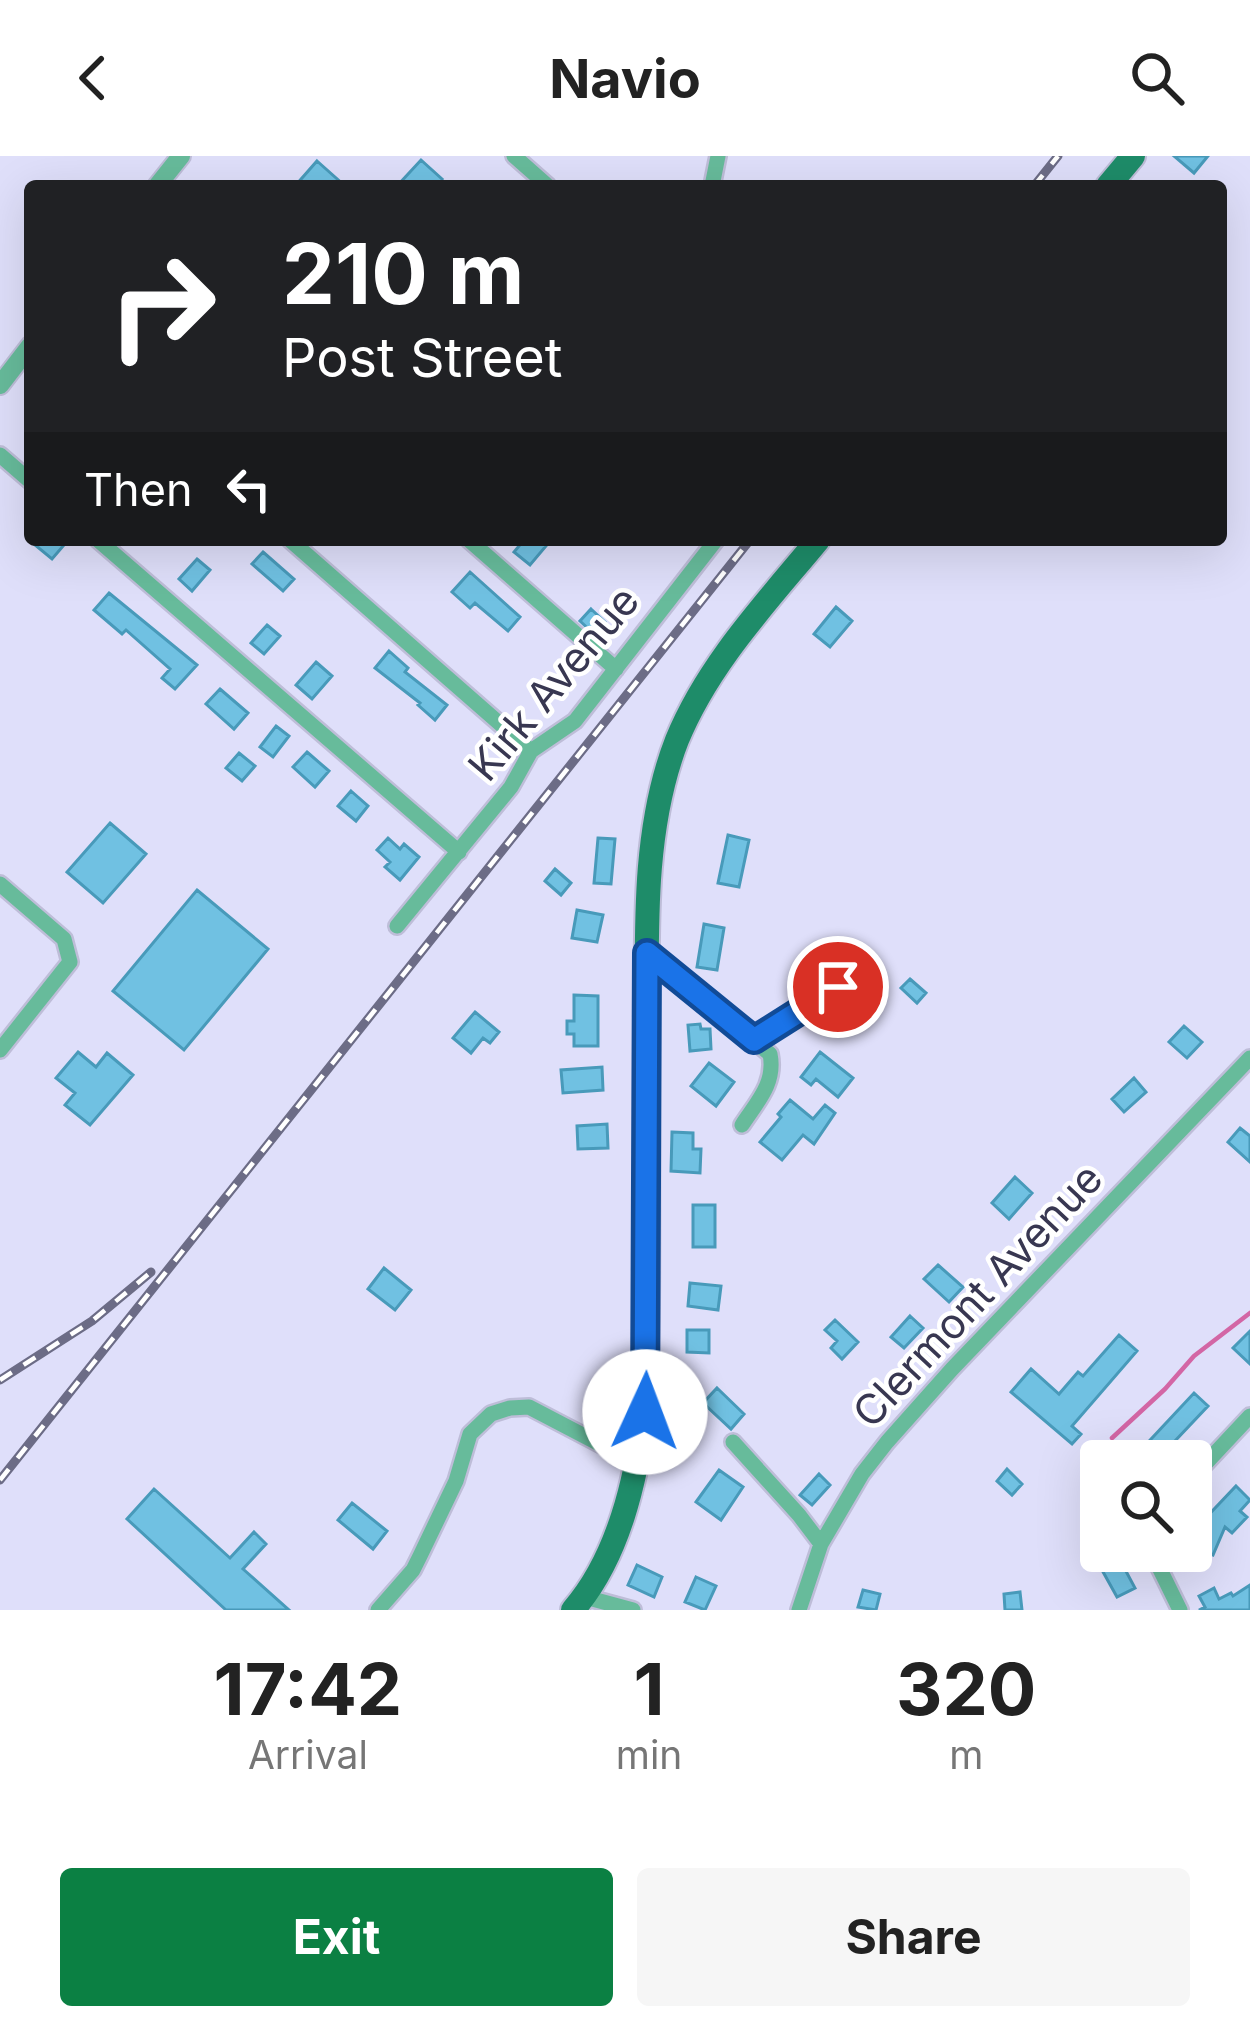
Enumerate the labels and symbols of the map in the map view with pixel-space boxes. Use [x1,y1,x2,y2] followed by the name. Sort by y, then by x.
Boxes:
[457,575,649,791] street label: Kirk Avenue
[787,936,889,1038] pin
[842,1153,1112,1437] street label: Clermont Avenue
[582,1349,708,1475] position arrow

